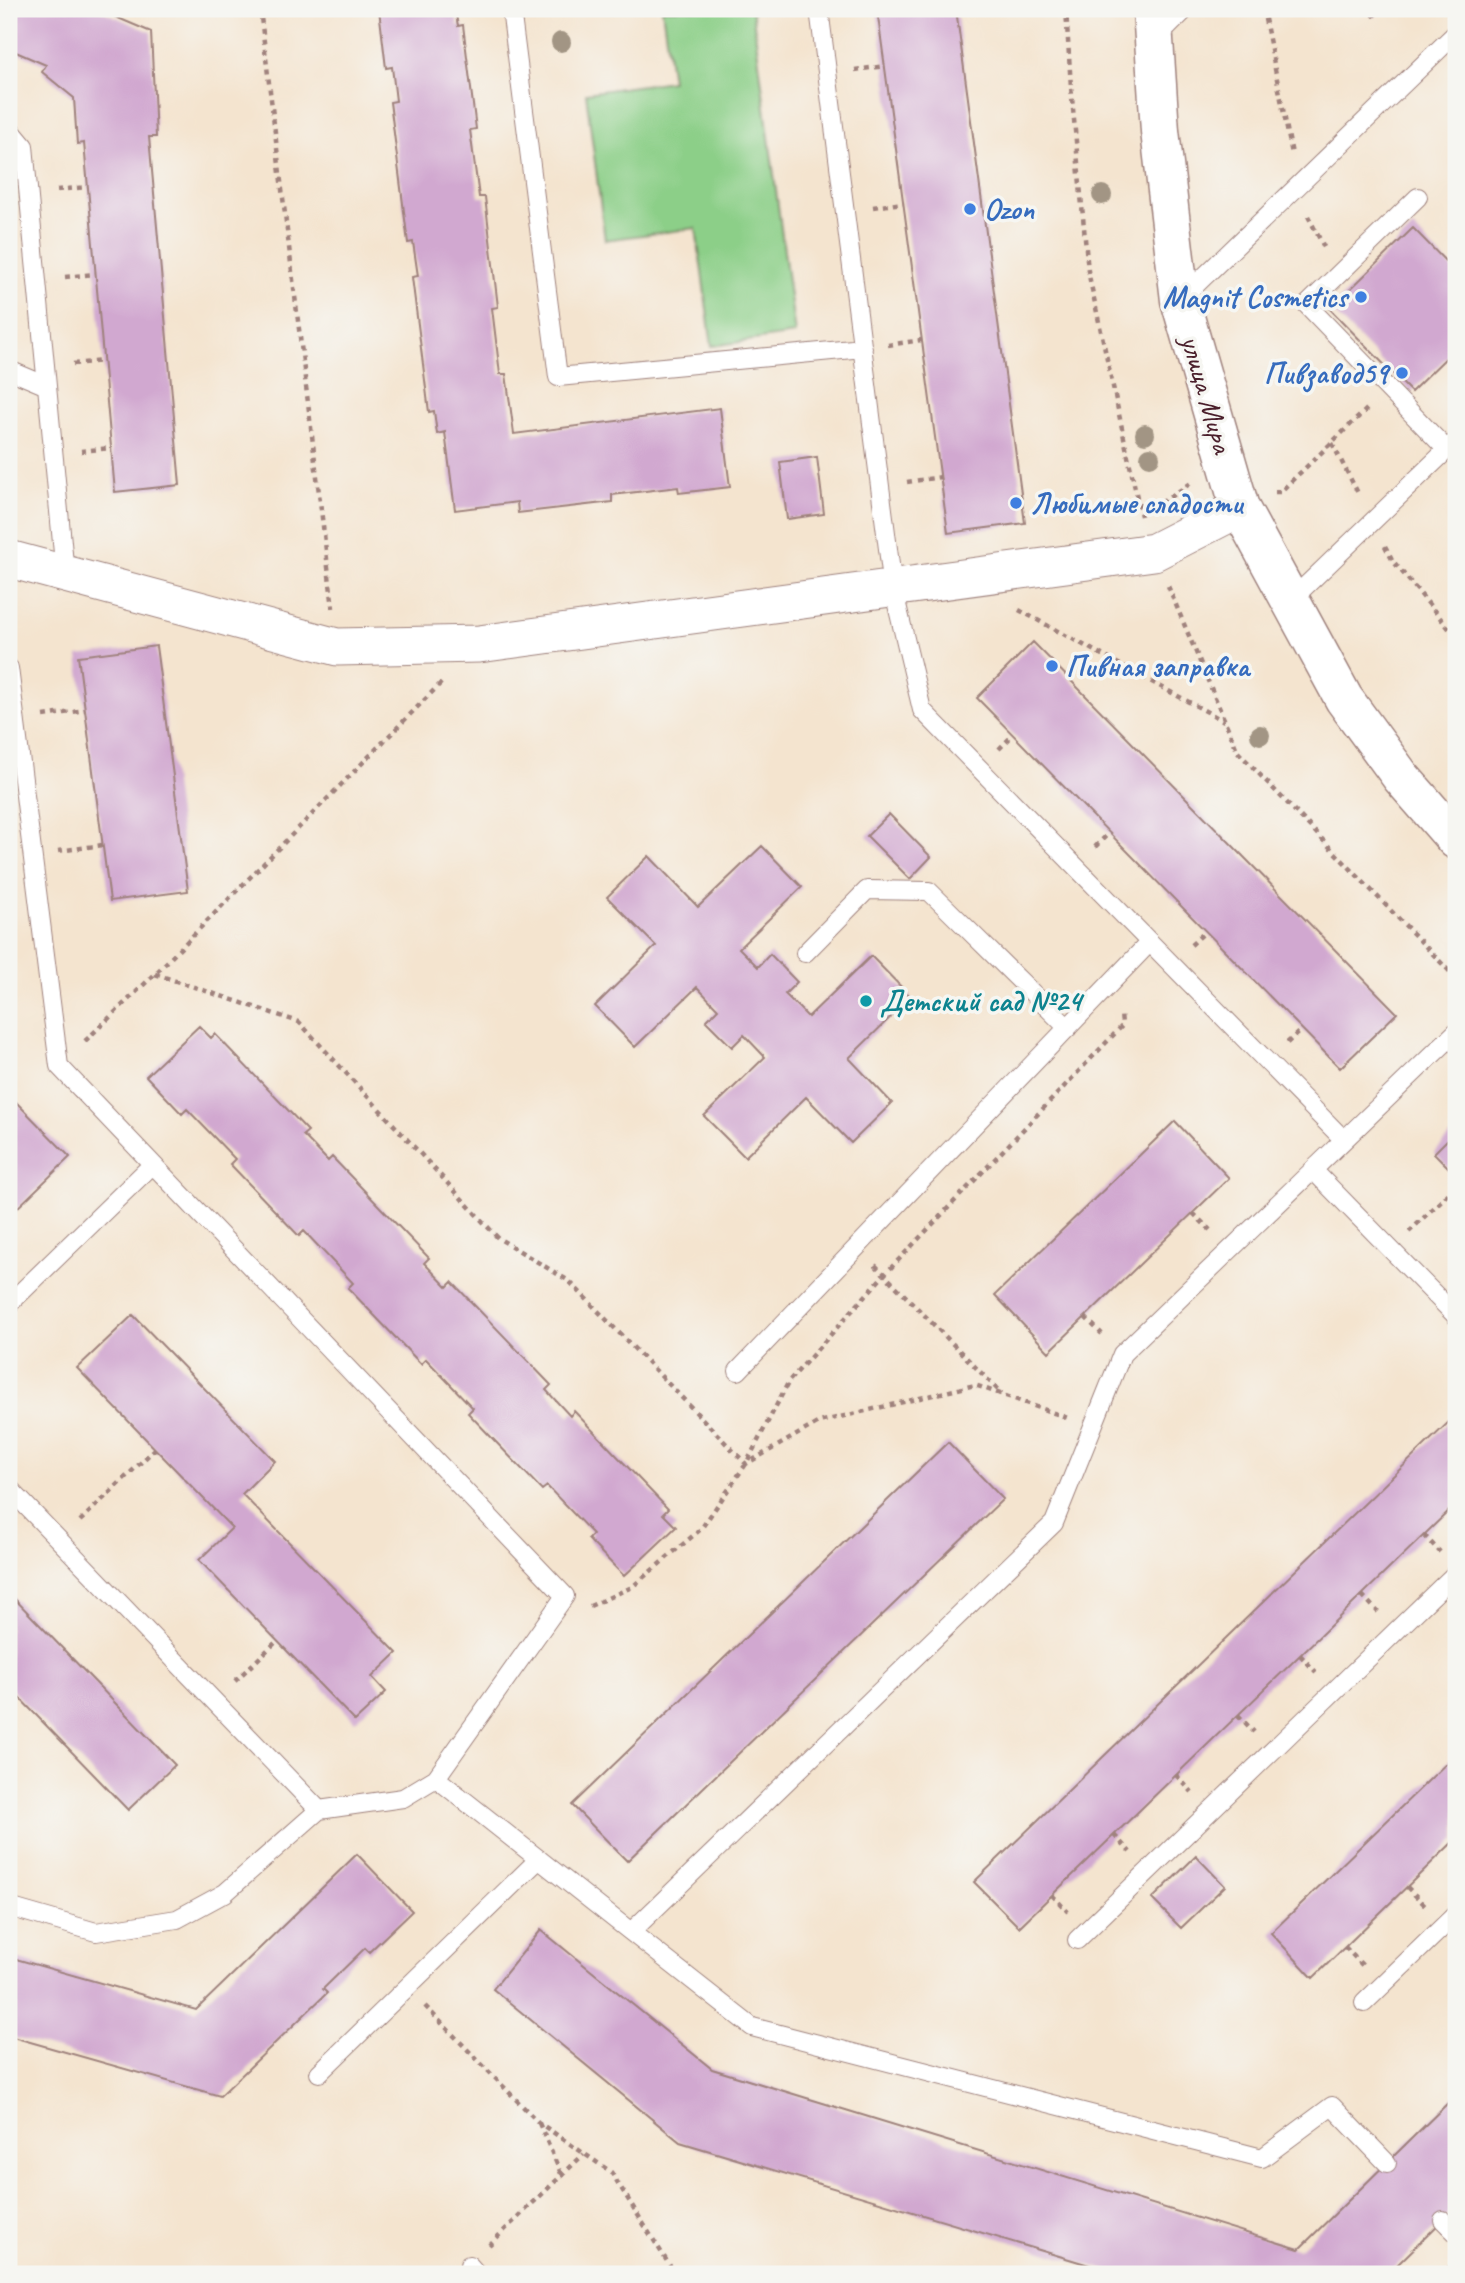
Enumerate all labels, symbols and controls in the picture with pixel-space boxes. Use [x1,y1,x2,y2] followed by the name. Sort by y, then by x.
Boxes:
[984,190,1035,228] place label: Ozon
[962,201,978,217] marker: Ozon
[1163,278,1350,316] place label: Magnit Cosmetics
[1353,289,1369,305] marker: Magnit Cosmetics
[1172,329,1242,459] street label: улица Мира
[1264,354,1392,393] place label: Пивзавод59
[1394,365,1410,381] marker: Пивзавод59
[1030,484,1244,522] place label: Любимые сладости
[1008,495,1024,511] marker: Любимые сладости
[1066,647,1252,685] place label: Пивная заправка
[1044,658,1060,674] marker: Пивная заправка
[880,982,1085,1020] place label: Детский сад №24
[858,993,874,1009] marker: Детский сад №24

